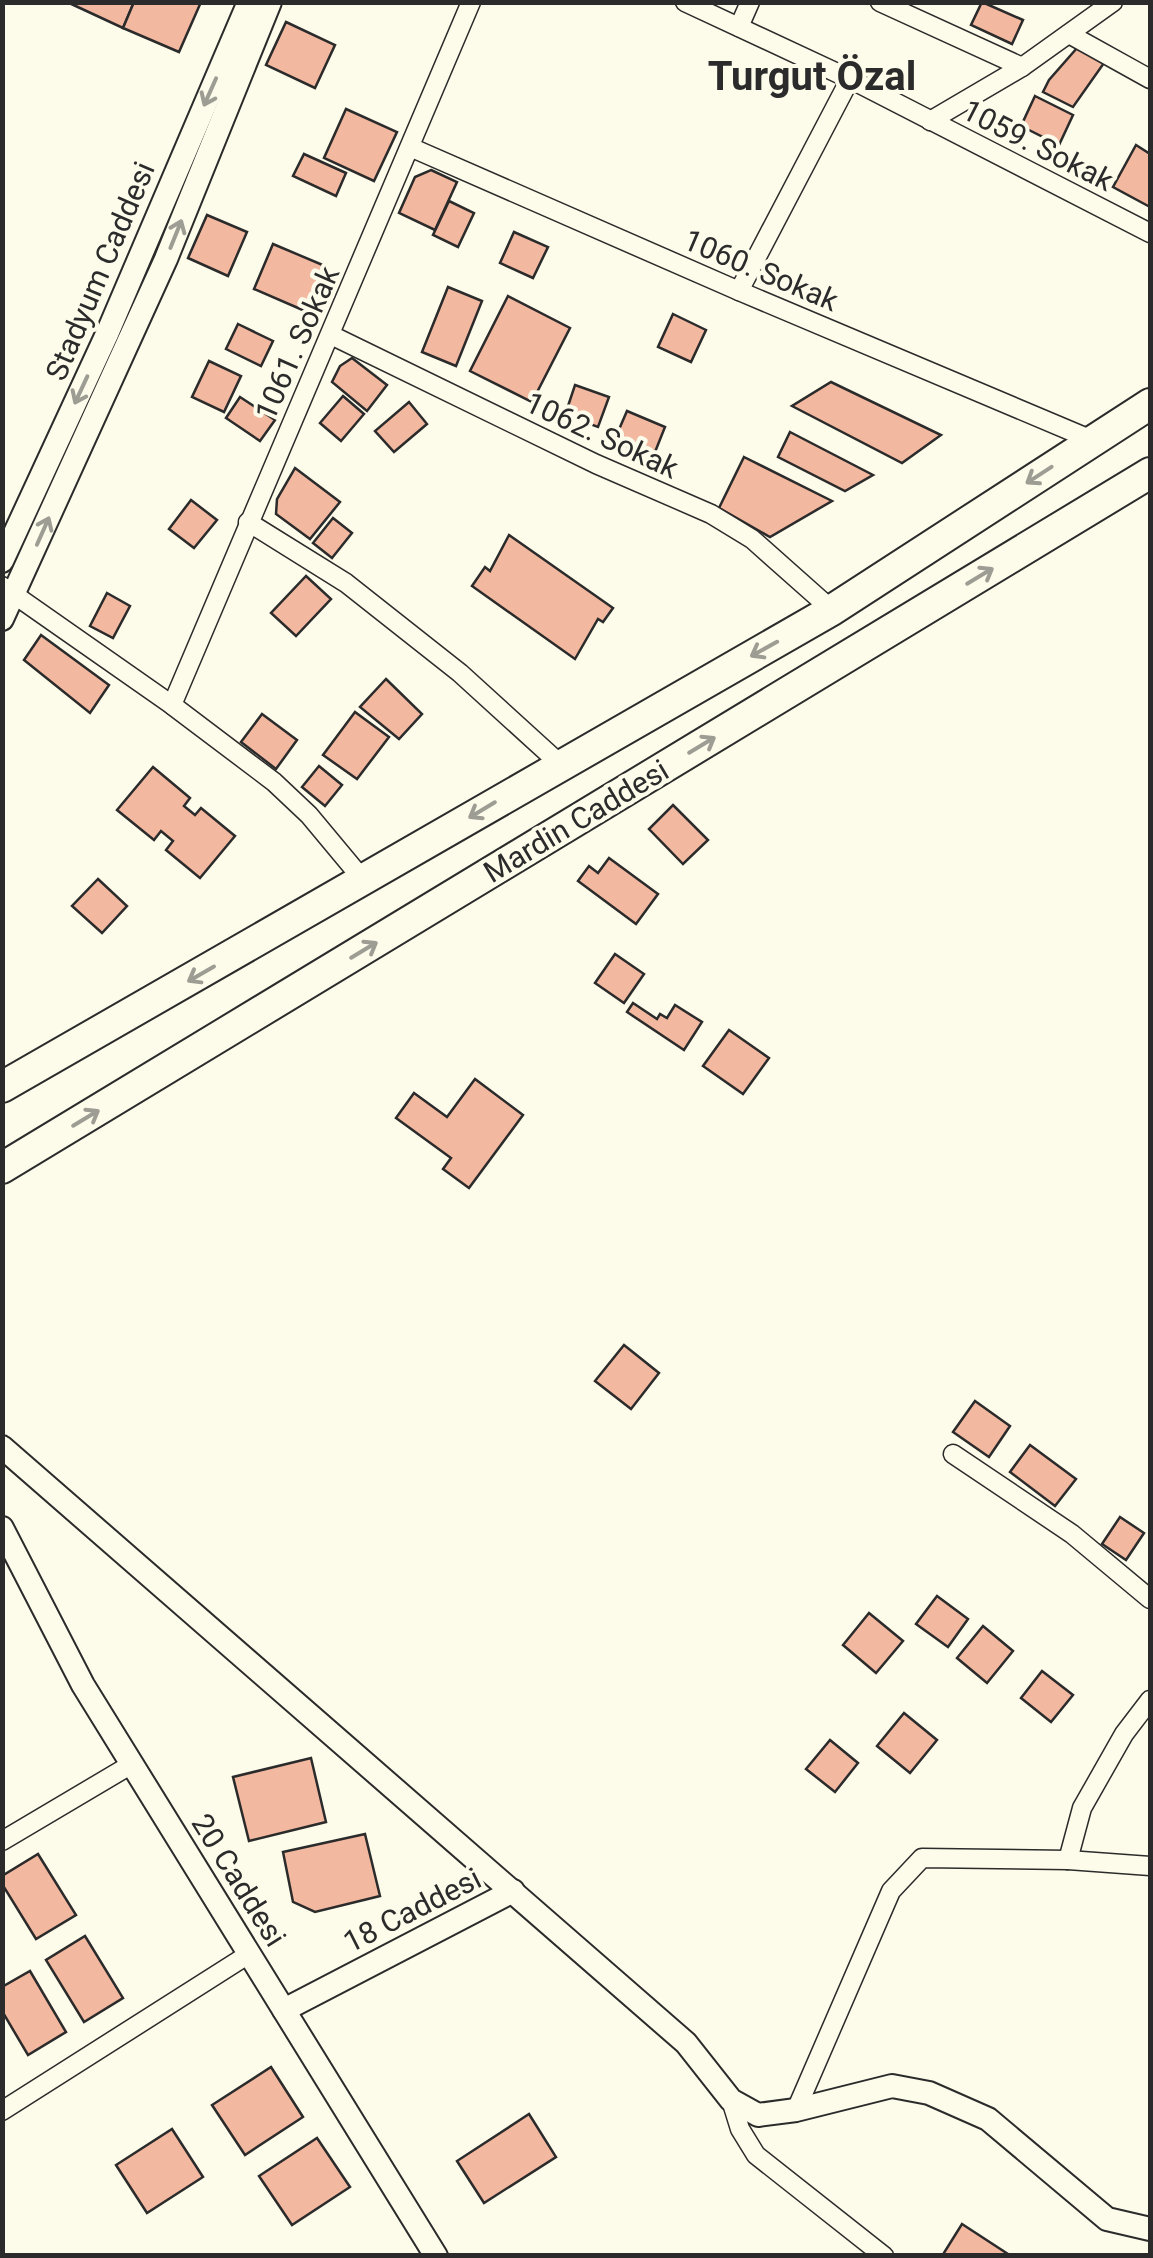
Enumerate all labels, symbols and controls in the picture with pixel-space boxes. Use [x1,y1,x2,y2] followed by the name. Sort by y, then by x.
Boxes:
[708,53,916,100] district label: Turgut Özal
[200,76,218,107] one-way arrow
[957,92,1120,198] street label: 1059. Sokak
[38,157,162,385] street label: Stadyum Caddesi
[169,220,187,250] one-way arrow
[678,222,844,319] street label: 1060. Sokak
[248,260,347,425] street label: 1061. Sokak
[71,375,90,405] one-way arrow
[520,384,685,486] street label: 1062. Sokak
[1025,464,1053,485] one-way arrow
[35,517,54,547] one-way arrow
[965,566,994,586] one-way arrow
[750,639,780,659] one-way arrow
[687,735,716,755] one-way arrow
[477,752,675,890] street label: Mardin Caddesi
[468,800,497,820] one-way arrow
[349,939,378,960] one-way arrow
[187,964,216,984] one-way arrow
[71,1108,100,1128] one-way arrow
[185,1807,293,1953] street label: 20 Caddesi
[337,1860,487,1960] street label: 18 Caddesi

